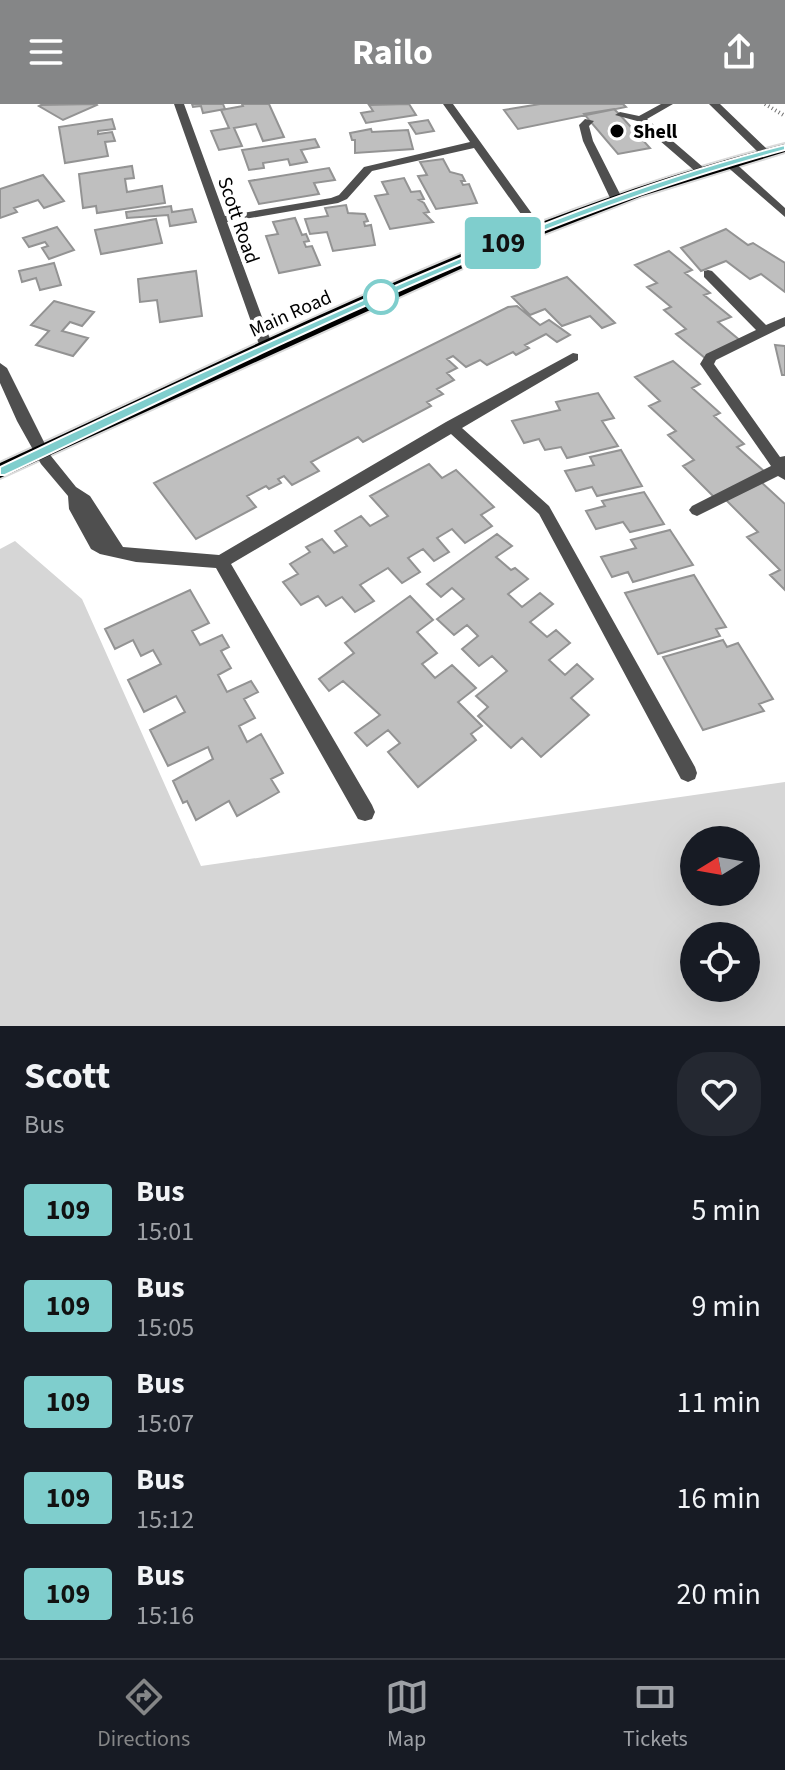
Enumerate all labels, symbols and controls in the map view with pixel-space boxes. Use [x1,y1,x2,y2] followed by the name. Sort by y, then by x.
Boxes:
[352,27,433,78] text: Railo
[24,30,68,74] icon: menu
[717,30,761,74] icon: share
[633,118,678,146] place label: Shell
[608,122,626,140] marker: Shell
[210,173,266,267] street label: Scott Road
[457,217,549,269] line badge: 109
[481,223,525,263] text: 109
[364,280,398,314] unlabelled marker
[245,283,336,344] street label: Main Road
[680,826,760,906] north arrow
[680,826,760,1002] map controls
[680,922,760,1002] button: locate
[24,1049,110,1103] text: Scott
[677,1052,761,1136] button: heart
[24,1106,64,1143] text: Bus
[136,1170,184,1213] text: Bus
[691,1189,761,1232] text: 5 min
[46,1190,90,1230] text: 109
[136,1213,194,1250] text: 15:01
[136,1266,184,1309] text: Bus
[691,1285,761,1328] text: 9 min
[46,1286,90,1326] text: 109
[136,1309,194,1346] text: 15:05
[136,1362,184,1405] text: Bus
[677,1381,761,1424] text: 11 min
[46,1382,90,1422] text: 109
[136,1405,194,1442] text: 15:07
[136,1458,184,1501] text: Bus
[677,1477,761,1520] text: 16 min
[46,1478,90,1518] text: 109
[136,1501,194,1538] text: 15:12
[136,1554,184,1597] text: Bus
[677,1573,761,1616] text: 20 min
[46,1574,90,1614] text: 109
[136,1597,194,1634] text: 15:16
[97,1675,190,1755] tab: Directions
[385,1675,429,1755] tab: Map
[623,1675,688,1755] tab: Tickets

